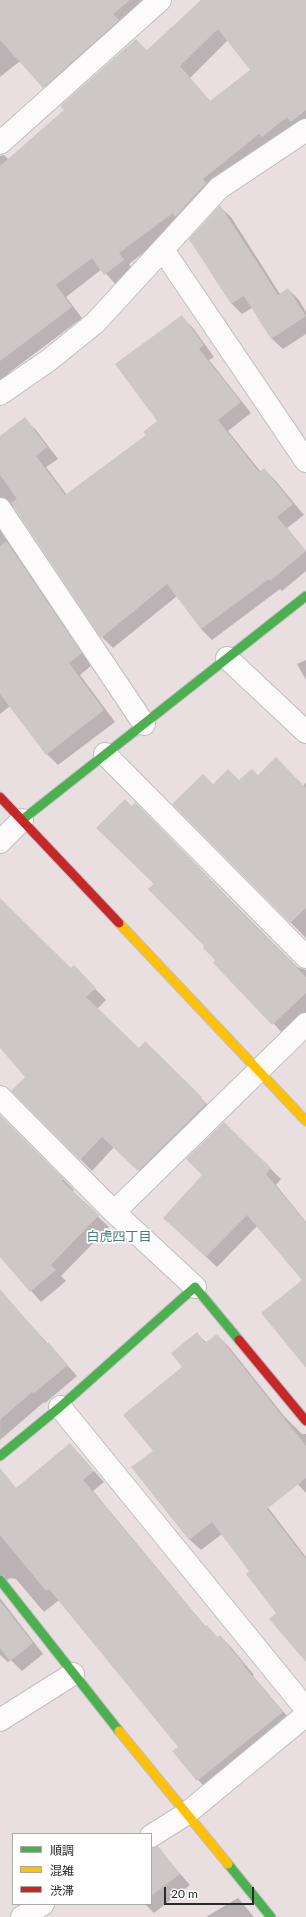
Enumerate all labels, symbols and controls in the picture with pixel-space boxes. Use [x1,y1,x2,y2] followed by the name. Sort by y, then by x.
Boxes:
[87,1229,151,1245] district label: 白虎四丁目
[12,1833,152,1905] legend
[50,1843,74,1858] text: 順調
[50,1863,74,1878] text: 混雑
[166,1879,256,1905] scale bar
[50,1883,74,1898] text: 渋滞
[171,1886,198,1901] text: 20 m

